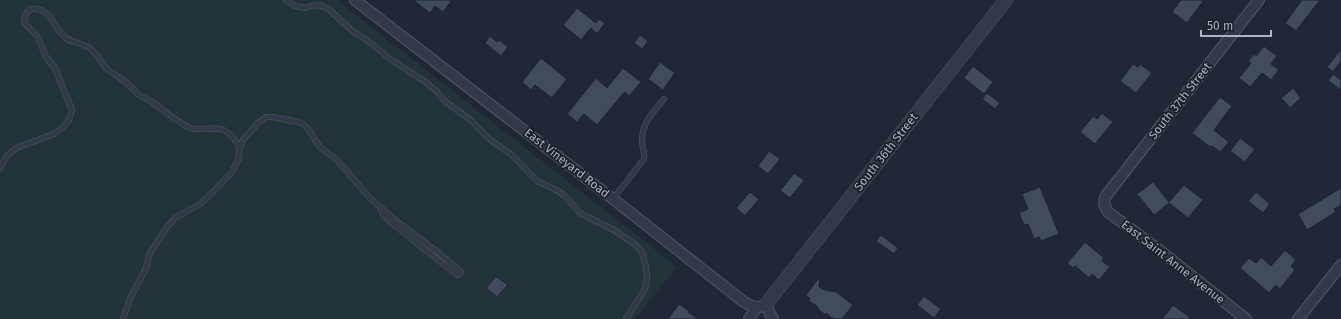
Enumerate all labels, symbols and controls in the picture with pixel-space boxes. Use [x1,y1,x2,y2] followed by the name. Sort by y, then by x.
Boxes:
[1201,12,1271,38] scale bar
[1207,19,1233,33] text: 50 m
[1146,59,1215,142] street label: South 37th Street
[851,110,921,194] street label: South 36th Street
[522,125,612,201] street label: East Vineyard Road
[1119,217,1227,307] street label: East Saint Anne Avenue

